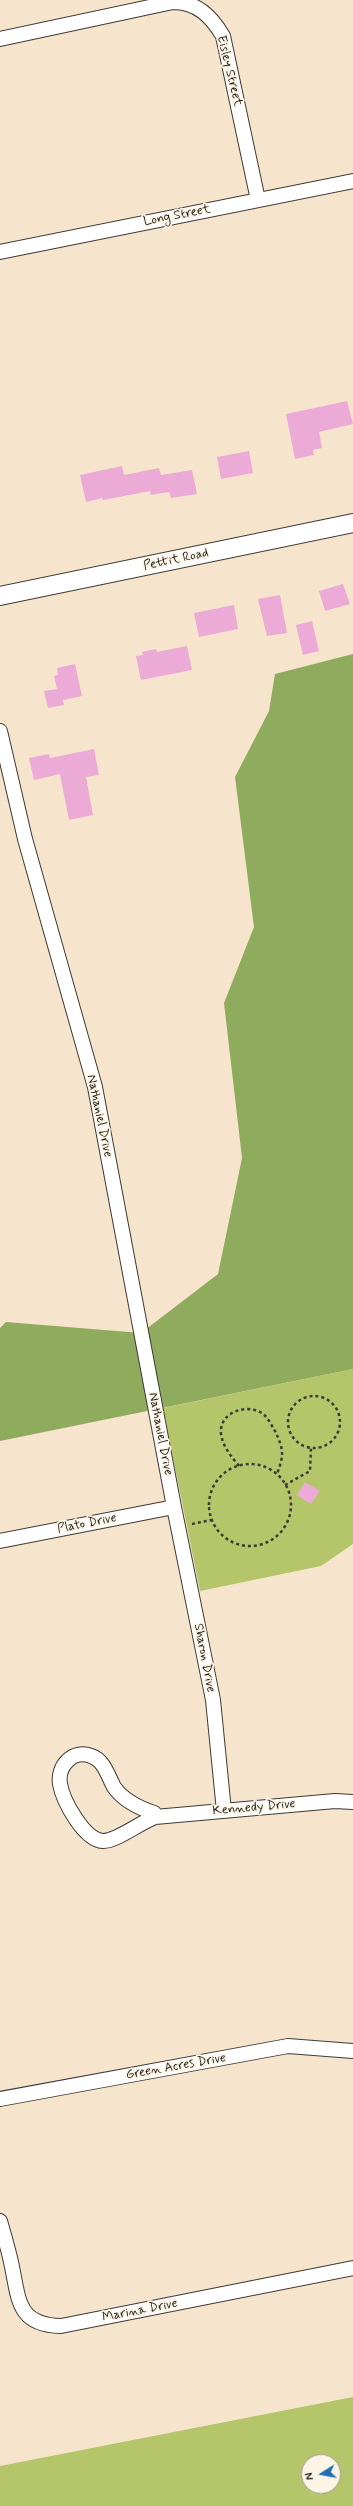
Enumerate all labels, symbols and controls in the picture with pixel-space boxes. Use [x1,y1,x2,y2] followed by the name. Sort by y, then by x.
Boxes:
[213,34,245,108] street label: Eisley Street
[142,202,212,230] street label: Long Street
[142,546,210,574] street label: Pettit Road
[83,1073,115,1159] street label: Nathaniel Drive
[144,1391,176,1477] street label: Nathaniel Drive
[56,1511,118,1537] street label: Plato Drive
[190,1622,218,1694] street label: Sharon Drive
[212,1797,296,1819] street label: Kennedy Drive
[125,2051,227,2083] street label: Green Acres Drive
[101,2296,179,2326] street label: Marina Drive
[301,2454,341,2494] north arrow
[303,2471,318,2481] text: N

